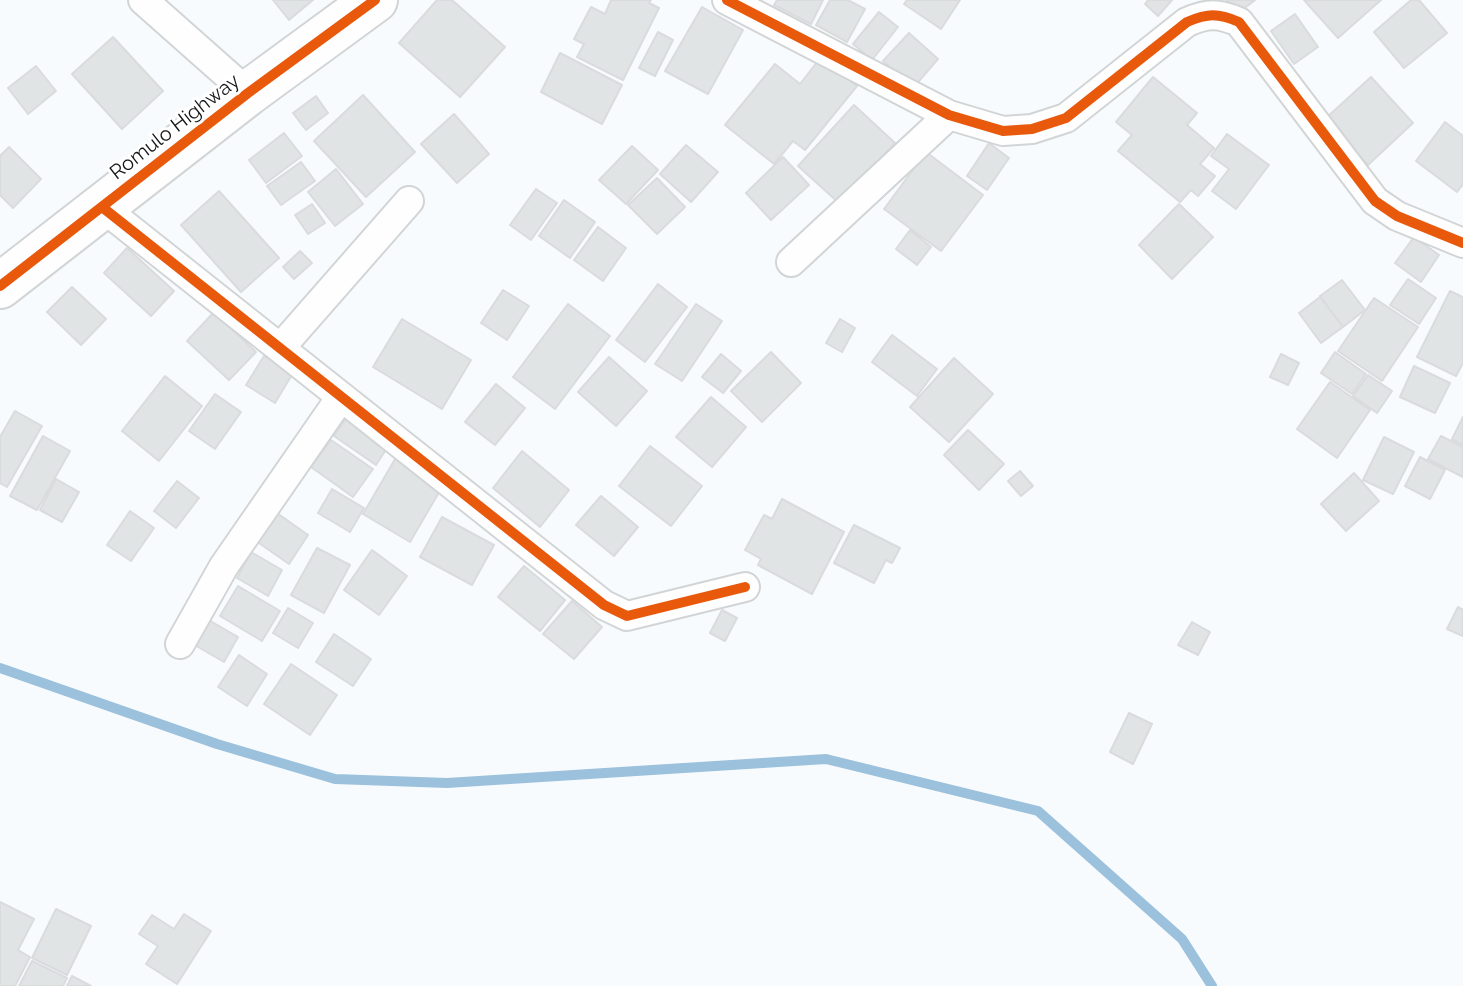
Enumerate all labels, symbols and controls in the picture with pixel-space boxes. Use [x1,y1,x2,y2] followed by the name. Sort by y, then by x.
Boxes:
[105,69,245,185] street label: Romulo Highway

